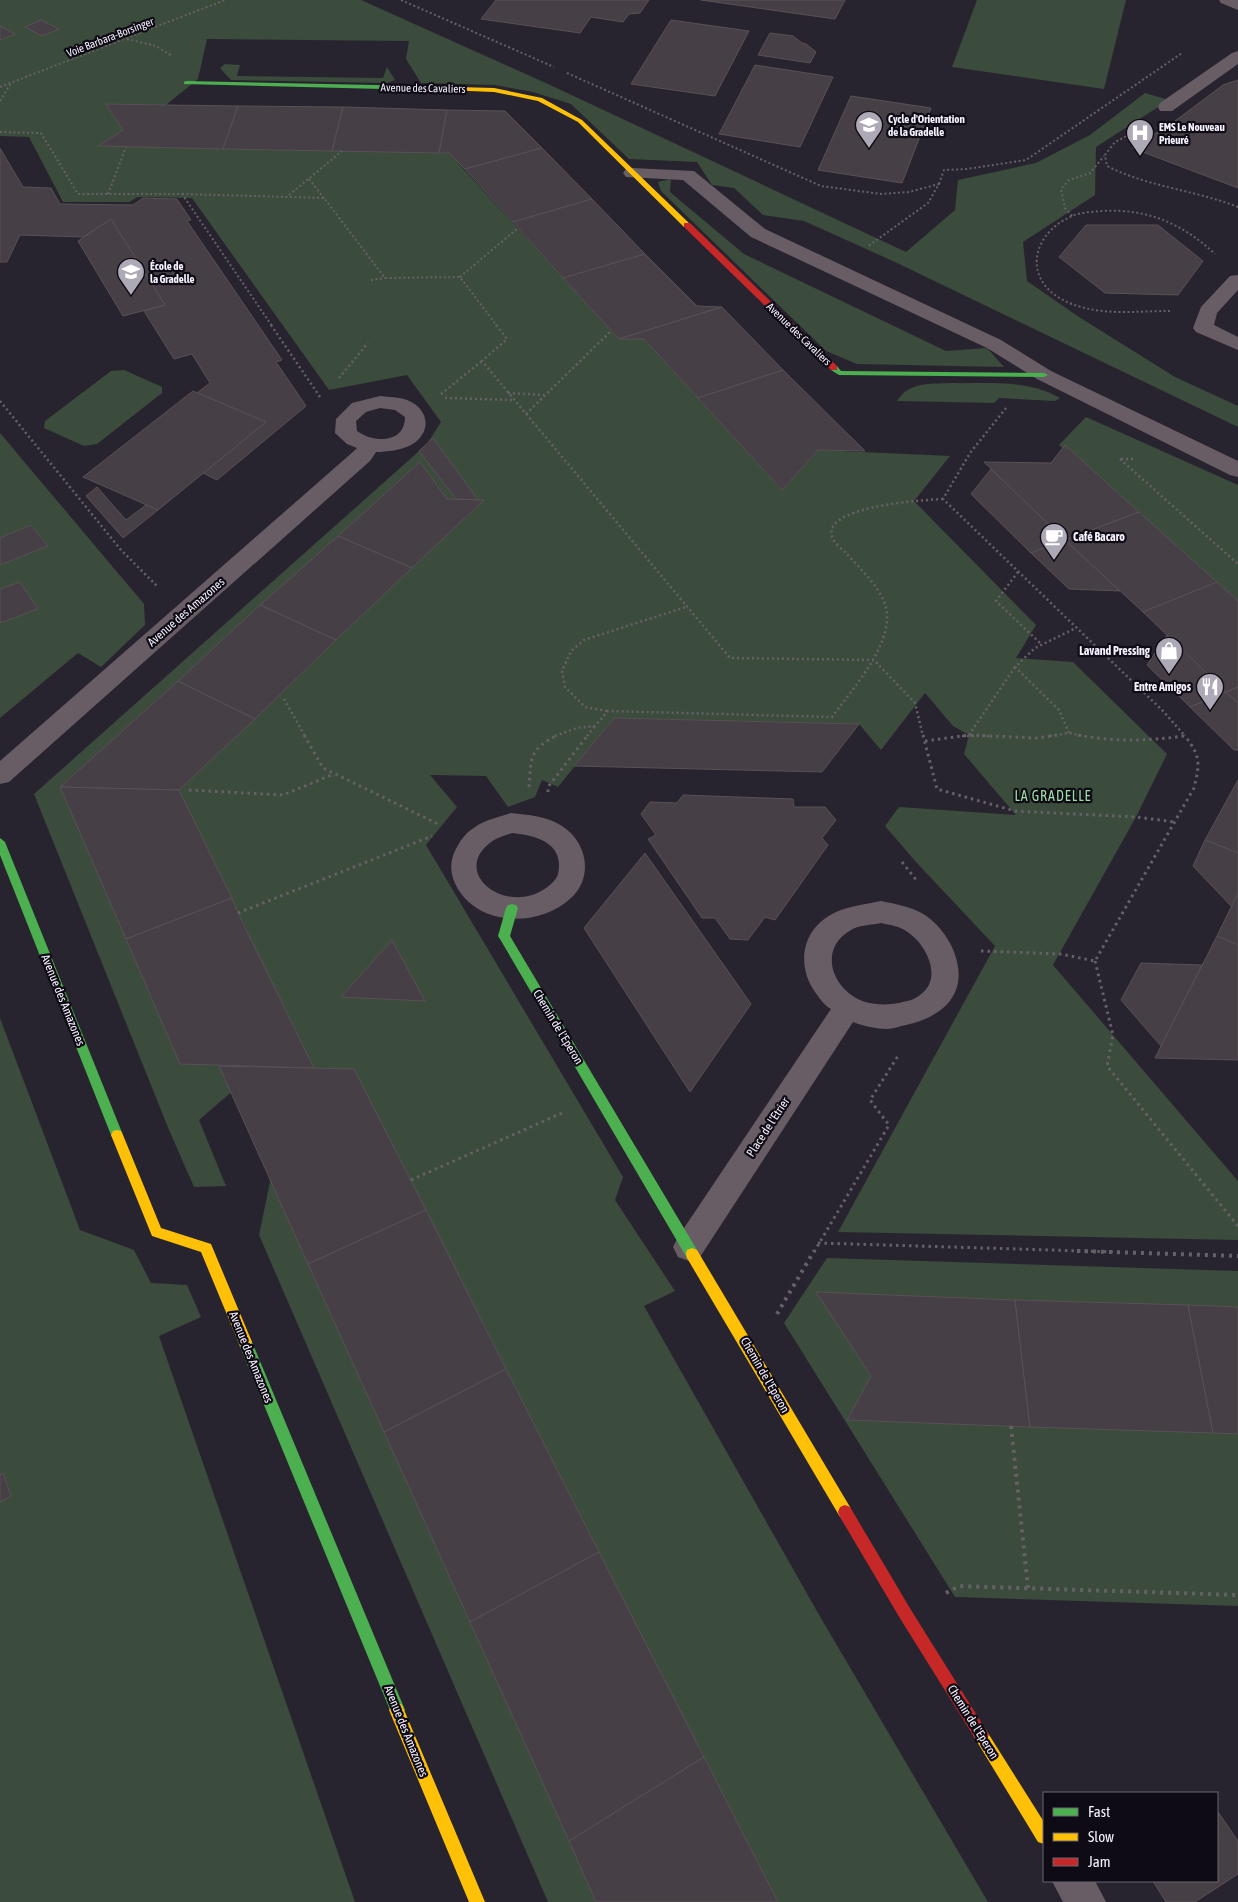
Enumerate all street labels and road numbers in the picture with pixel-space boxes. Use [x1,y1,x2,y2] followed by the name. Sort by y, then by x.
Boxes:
[65,15,156,59] street label: Voie Barbara-Borsinger
[381,81,466,95] street label: Avenue des Cavaliers
[764,300,834,368] street label: Avenue des Cavaliers
[145,575,227,649] street label: Avenue des Amazones
[38,952,88,1048] street label: Avenue des Amazones
[530,987,586,1067] street label: Chemin de l'Eperon
[744,1094,793,1159] street label: Place de l'Etrier
[226,1309,276,1405] street label: Avenue des Amazones
[738,1335,792,1415] street label: Chemin de l'Eperon
[945,1682,1001,1762] street label: Chemin de l'Eperon
[381,1683,431,1779] street label: Avenue des Amazones

